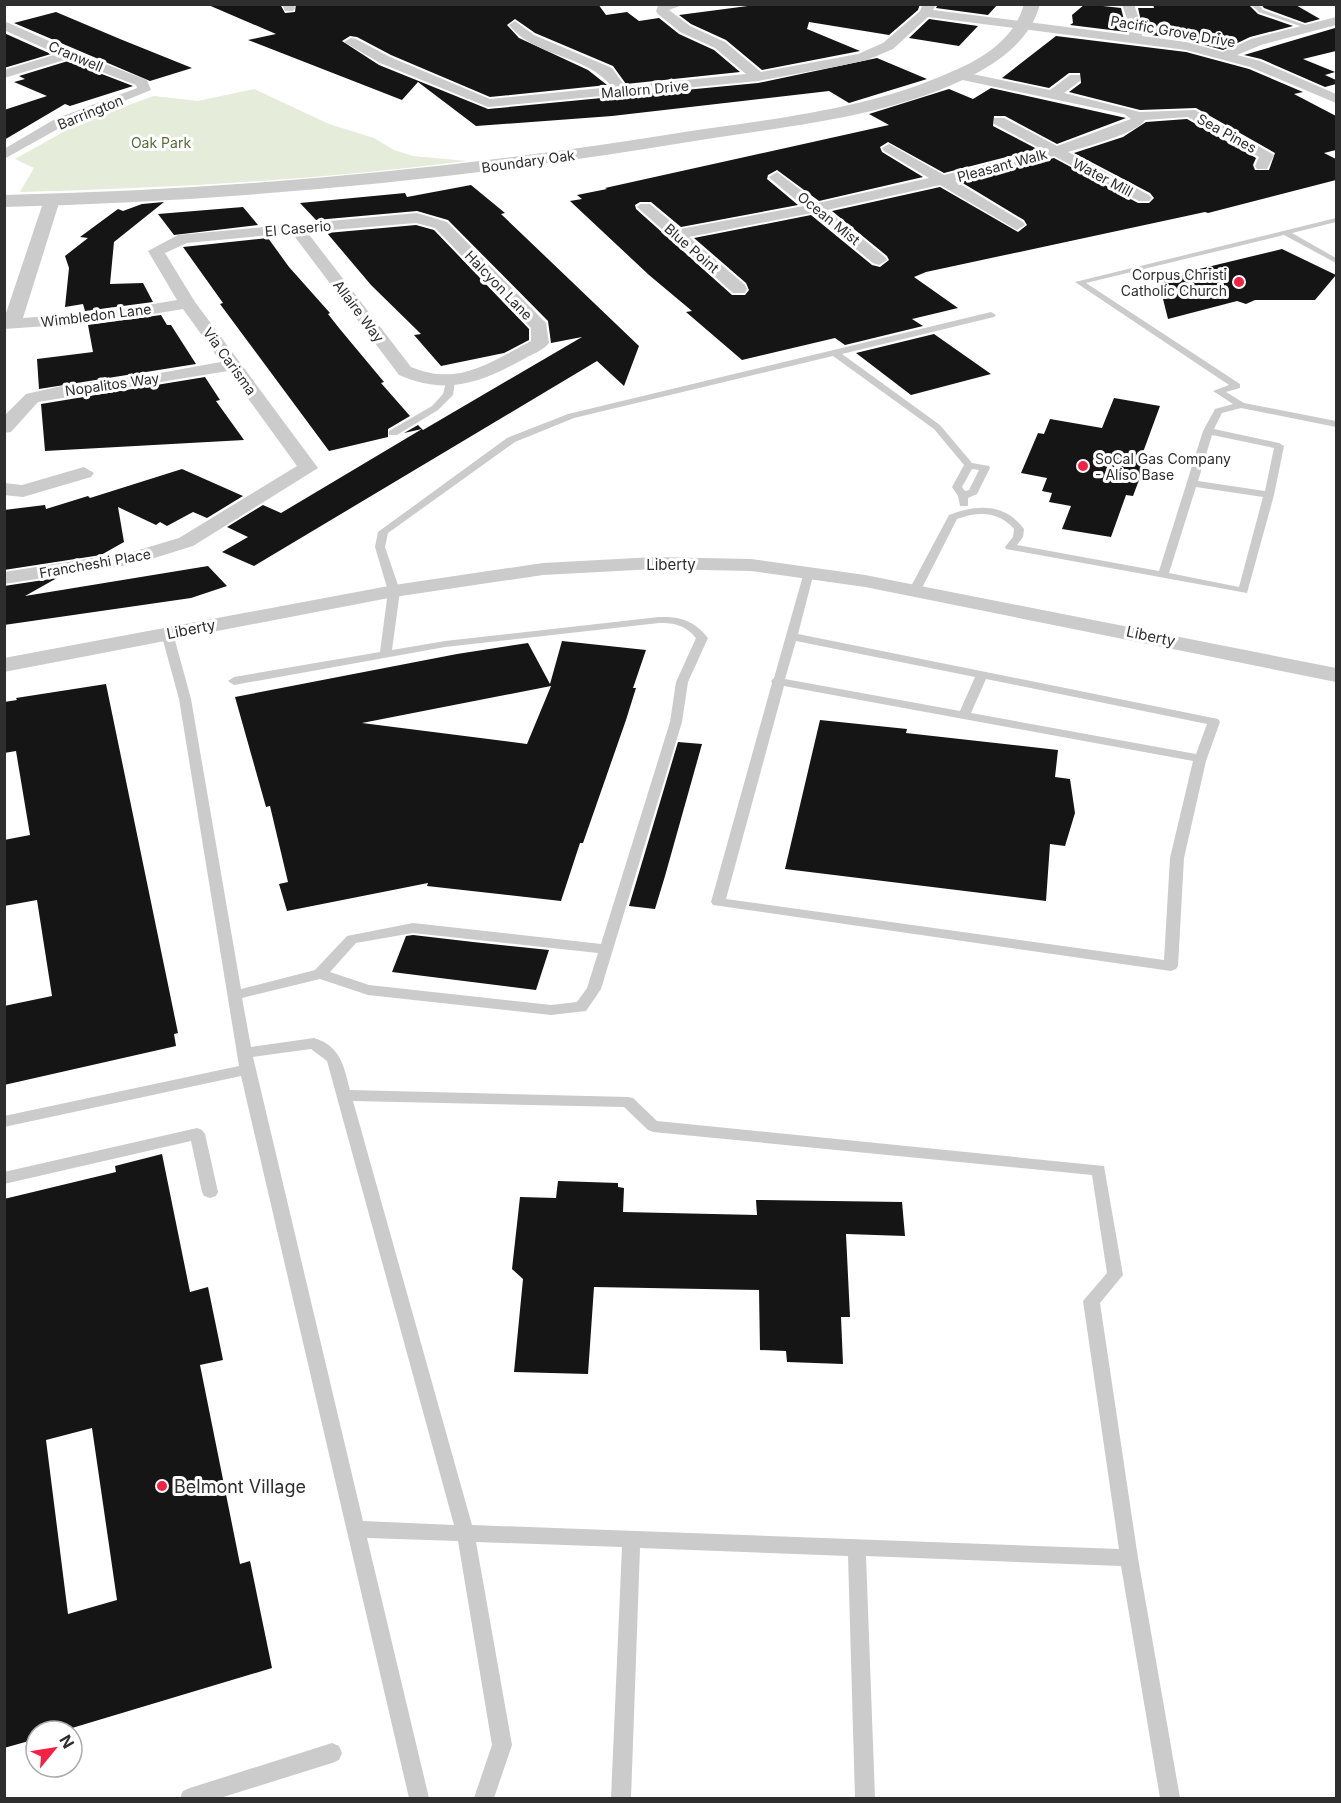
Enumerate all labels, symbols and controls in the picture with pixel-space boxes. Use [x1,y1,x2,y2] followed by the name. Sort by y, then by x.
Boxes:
[1109,12,1237,50] street label: Pacific Grove Drive
[46,37,106,75] street label: Cranwell
[600,77,690,101] street label: Mallorn Drive
[55,91,125,133] street label: Barrington
[1194,110,1260,156] street label: Sea Pines
[131,134,191,151] park label: Oak Park
[955,145,1049,185] street label: Pleasant Walk
[480,146,576,176] street label: Boundary Oak
[1070,154,1136,200] street label: Water Mill
[794,188,864,248] street label: Ocean Mist
[264,217,332,239] street label: El Caserio
[661,220,723,276] street label: Blue Point
[462,247,536,323] street label: Halcyon Lane
[1121,266,1227,299] place label: Corpus Christi Catholic Church
[1232,275,1246,289] marker: Corpus Christi Catholic Church
[330,277,388,346] street label: Allaire Way
[40,300,152,330] street label: Wimbledon Lane
[200,324,260,398] street label: Via Carisma
[64,369,160,399] street label: Nopalitos Way
[1095,450,1231,483] place label: SoCal Gas Company - Aliso Base
[1076,459,1090,473] marker: SoCal Gas Company - Aliso Base
[38,545,152,581] street label: Francheshi Place
[646,555,696,574] street label: Liberty
[165,615,218,643] street label: Liberty
[1125,622,1178,651] street label: Liberty
[174,1476,306,1497] place label: Belmont Village
[155,1479,169,1493] marker: Belmont Village
[24,1719,84,1779] north arrow
[55,1731,79,1752] text: N

